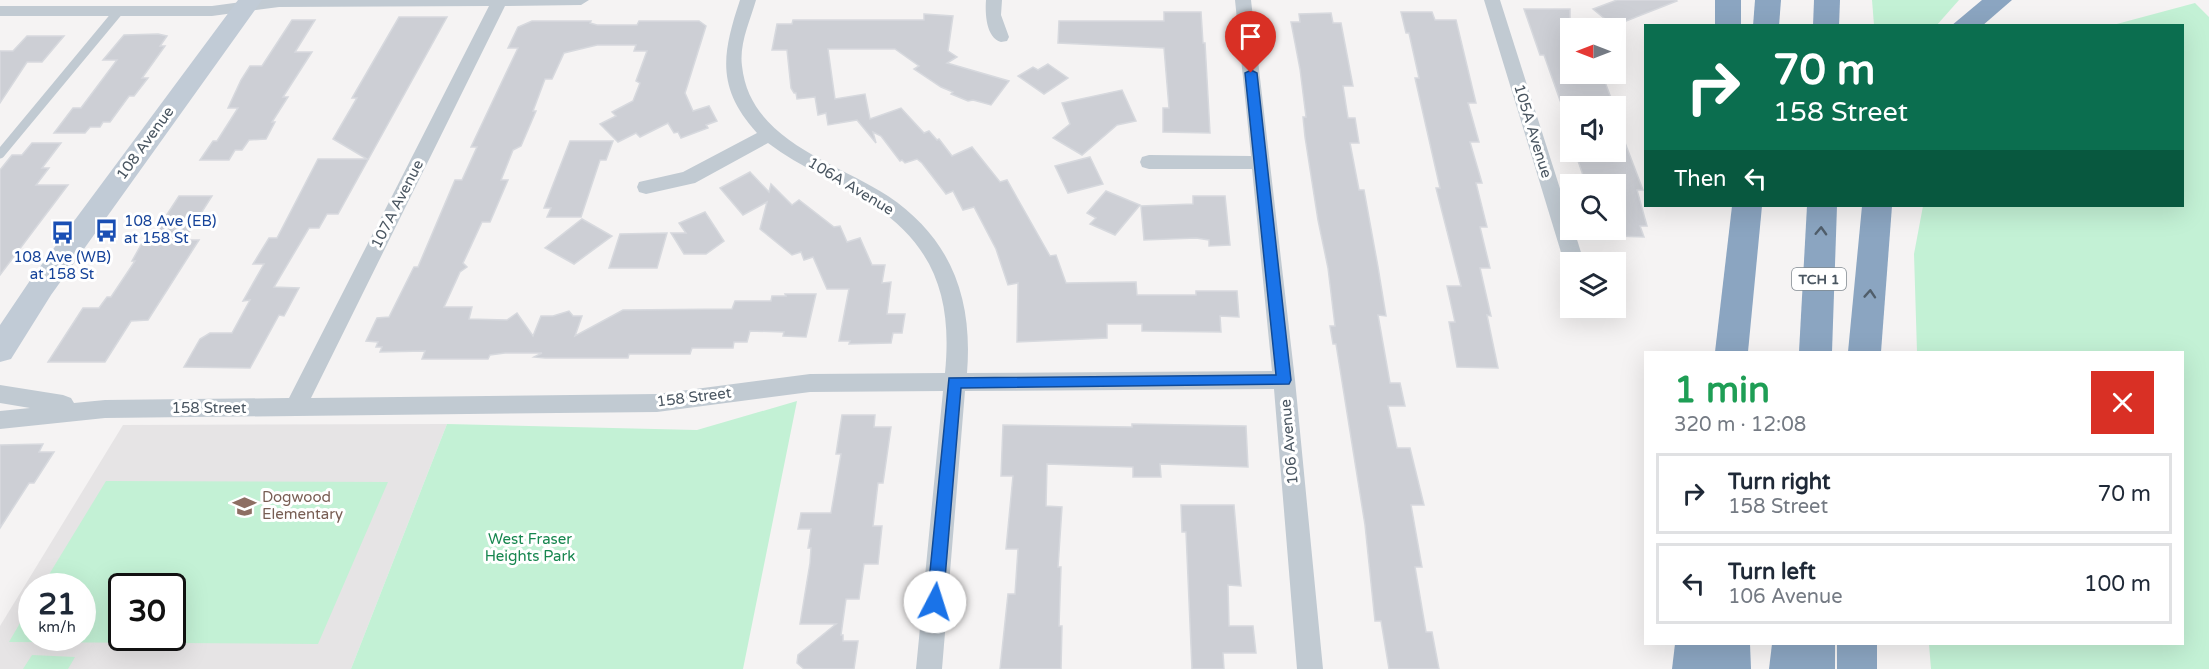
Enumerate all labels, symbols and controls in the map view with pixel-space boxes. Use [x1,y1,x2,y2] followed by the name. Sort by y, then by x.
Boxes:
[1225,11,1276,73] pin
[1560,18,1626,84] north arrow
[1560,18,1626,318] map controls
[1234,20,1267,53] icon: arrive
[1773,45,1875,96] text: 70 m
[1674,48,1752,126] icon: right
[1510,82,1556,180] street label: 105A Avenue
[1560,96,1626,162] button: sound
[1773,96,1908,129] text: 158 Street
[112,103,178,183] street label: 108 Avenue
[805,153,897,219] street label: 106A Avenue
[367,157,427,251] street label: 107A Avenue
[1739,162,1772,195] icon: left
[1674,166,1727,192] text: Then
[1560,174,1626,240] button: search
[124,212,216,247] place label: 108 Ave (EB) at 158 St
[93,217,119,243] bus stop icon: 108 Ave (EB) at 158 St
[49,220,75,246] bus stop icon: 108 Ave (WB) at 158 St
[1814,227,1827,236] one-way arrow
[13,248,111,283] place label: 108 Ave (WB) at 158 St
[1560,252,1626,318] button: layers
[1792,268,1846,290] road number: TCH 1
[1863,290,1876,299] one-way arrow
[1674,369,1770,412] text: 1 min
[2091,371,2154,434] button: close
[656,383,733,411] street label: 158 Street
[1276,398,1302,486] street label: 106 Avenue
[171,399,247,417] street label: 158 Street
[1674,413,1806,437] text: 320 m · 12:08
[1728,469,1830,495] text: Turn right
[1677,477,1710,510] icon: right
[2097,481,2151,507] text: 70 m
[262,488,343,523] place label: Dogwood Elementary
[231,493,257,519] school or university icon: Dogwood Elementary
[1728,495,1828,519] text: 158 Street
[485,530,575,565] park label: West Fraser Heights Park
[1728,559,1816,585] text: Turn left
[1677,567,1710,600] icon: left
[903,570,967,634] position arrow
[2084,571,2151,597] text: 100 m
[108,573,186,651] speed limit sign: 30
[1728,585,1842,609] text: 106 Avenue
[38,586,76,623] text: 21
[38,618,76,636] text: km/h

